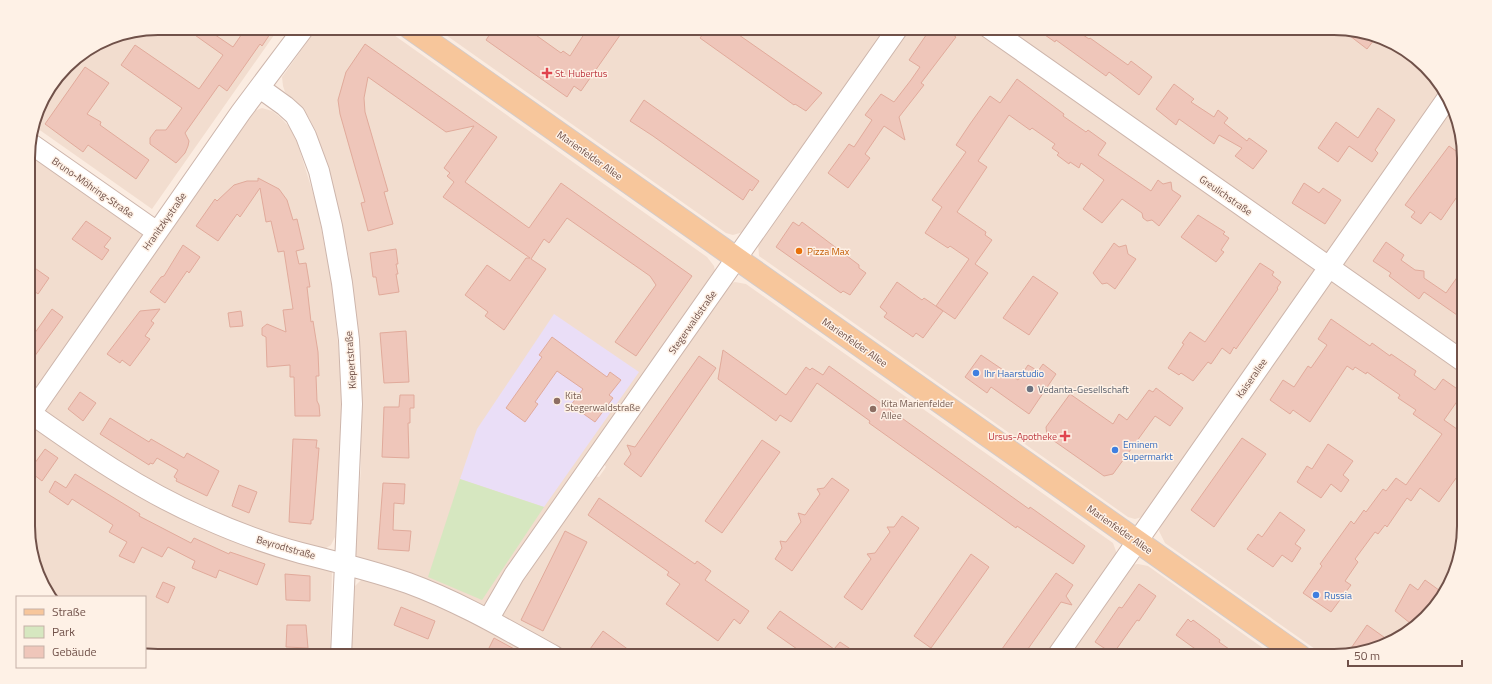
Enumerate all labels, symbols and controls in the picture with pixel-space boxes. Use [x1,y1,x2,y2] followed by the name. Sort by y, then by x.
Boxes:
[555,66,608,81] place label: St. Hubertus
[542,68,552,78] marker: St. Hubertus
[554,127,625,184] street label: Marienfelder Allee
[49,153,137,221] street label: Bruno-Möhring-Straße
[1196,172,1255,219] street label: Greulichstraße
[139,189,190,253] street label: Hranitzkystraße
[807,244,850,259] place label: Pizza Max
[794,246,804,256] marker: Pizza Max
[665,287,720,357] street label: Stegerwaldstraße
[819,314,890,371] street label: Marienfelder Allee
[341,331,360,389] street label: Kiepertstraße
[1232,355,1271,401] street label: Kaiserallee
[984,366,1044,381] place label: Ihr Haarstudio
[971,368,981,378] marker: Ihr Haarstudio
[1038,382,1129,397] place label: Vedanta-Gesellschaft
[1025,384,1035,394] marker: Vedanta-Gesellschaft
[565,388,640,415] place label: Kita Stegerwaldstraße
[552,396,562,406] marker: Kita Stegerwaldstraße
[881,396,954,423] place label: Kita Marienfelder Allee
[868,404,878,414] marker: Kita Marienfelder Allee
[988,429,1057,444] place label: Ursus-Apotheke
[1060,431,1070,441] marker: Ursus-Apotheke
[1123,437,1173,464] place label: Eminem Supermarkt
[1110,445,1120,455] marker: Eminem Supermarkt
[1084,501,1155,558] street label: Marienfelder Allee
[255,532,317,563] street label: Beyrodtstraße
[1324,588,1352,603] place label: Russia
[1311,590,1321,600] marker: Russia
[16,596,146,668] legend
[52,602,86,621] text: Straße
[52,622,75,641] text: Park
[52,642,97,661] text: Gebäude
[1348,642,1462,668] scale bar
[1354,646,1380,665] text: 50 m

